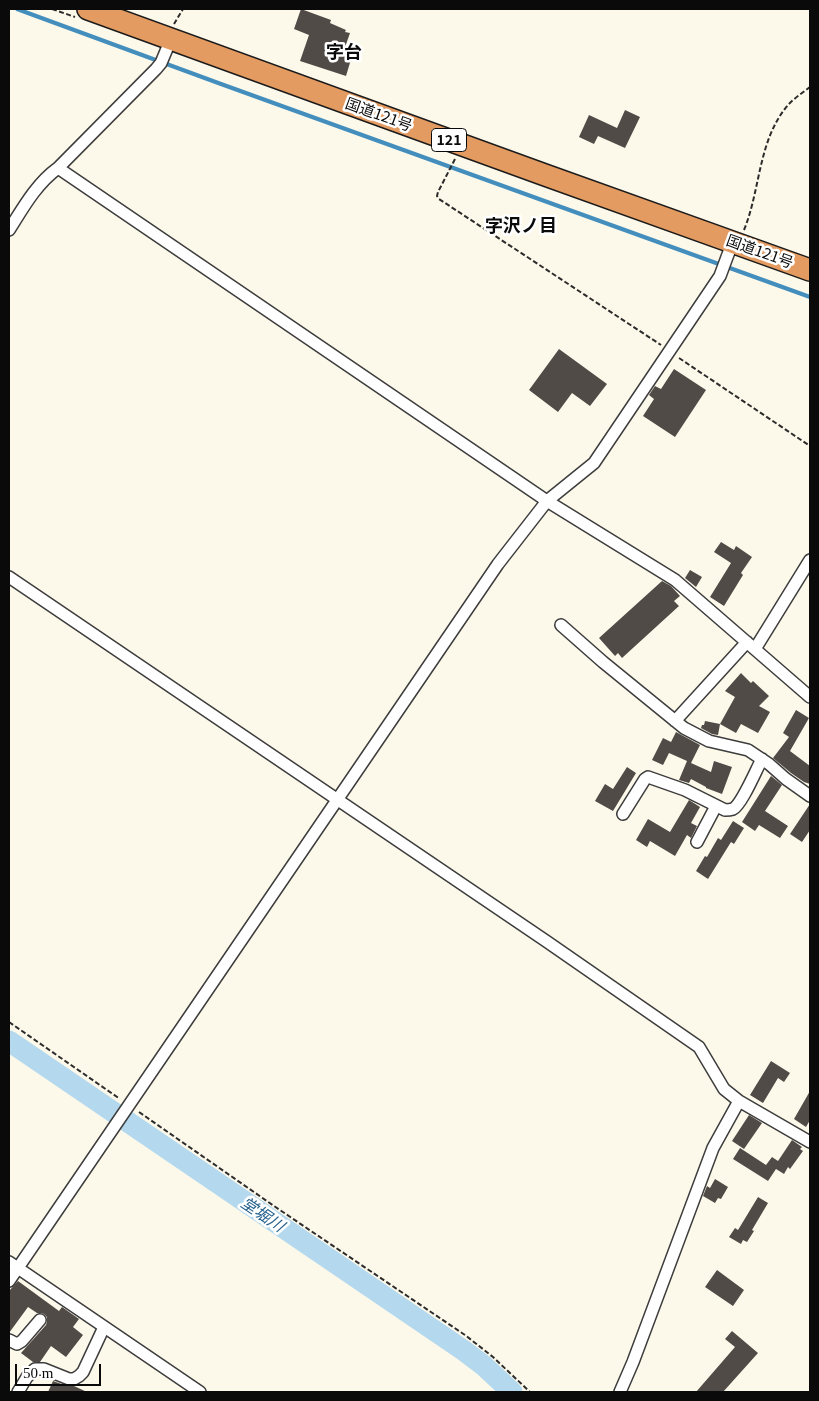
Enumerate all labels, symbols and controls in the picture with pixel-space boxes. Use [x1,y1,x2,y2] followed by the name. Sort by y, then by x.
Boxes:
[326,40,362,62] district label: 字台
[343,94,415,134] street label: 国道121号
[432,128,466,152] road number: 121
[485,214,557,236] district label: 字沢ノ目
[724,231,796,271] street label: 国道121号
[238,1193,288,1235] water label: 堂堀川
[18,1354,104,1386] scale bar
[23,1365,53,1381] text: 50 m

